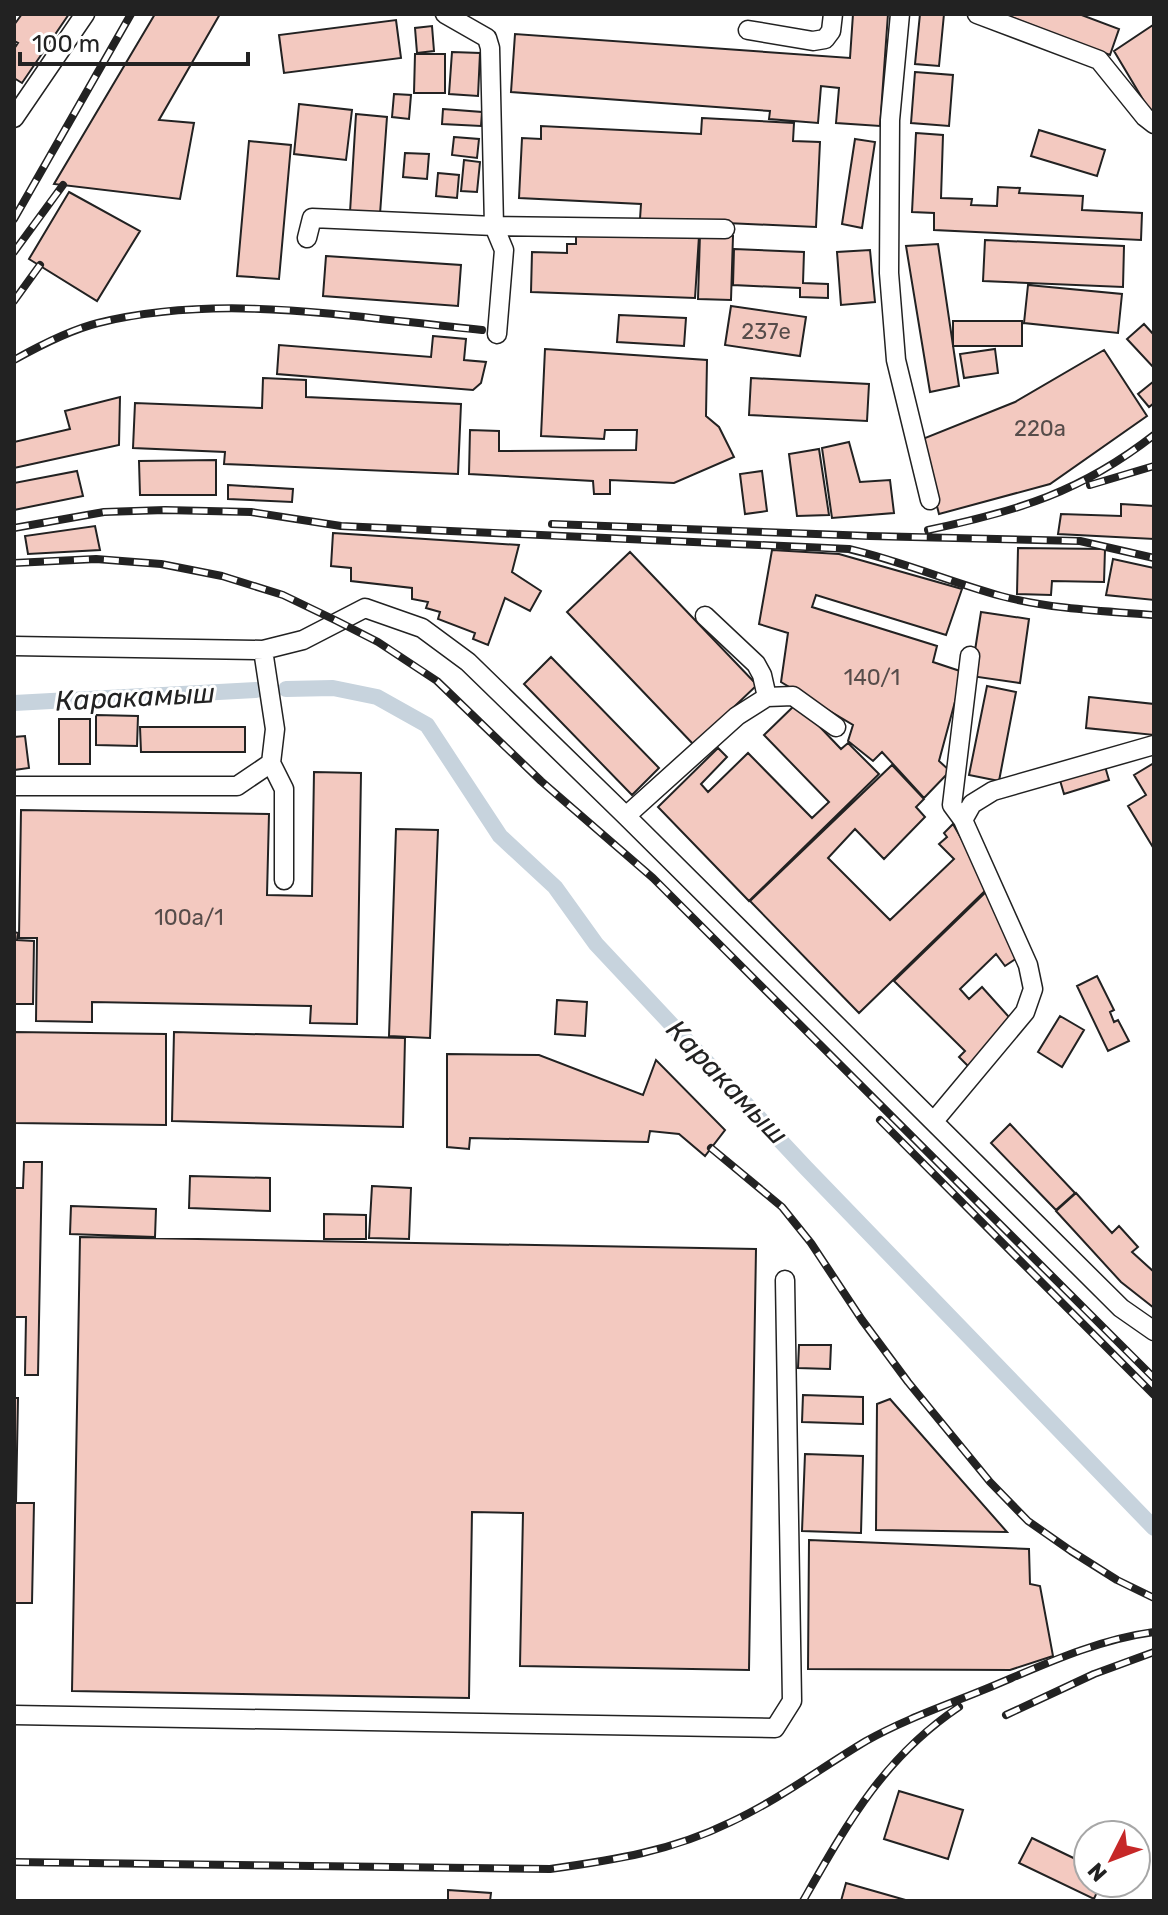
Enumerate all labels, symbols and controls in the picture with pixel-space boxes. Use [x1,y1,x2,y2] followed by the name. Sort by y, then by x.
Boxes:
[20,16,248,66] scale bar
[32,30,100,58] text: 100 m
[741,318,791,345] house number: 237e
[1014,415,1066,442] house number: 220a
[844,664,900,691] house number: 140/1
[54,676,216,718] water label: Каракамыш
[154,904,224,931] house number: 100a/1
[660,1013,794,1151] water label: Каракамыш
[1072,1819,1152,1899] north arrow
[1082,1857,1113,1887] text: N

